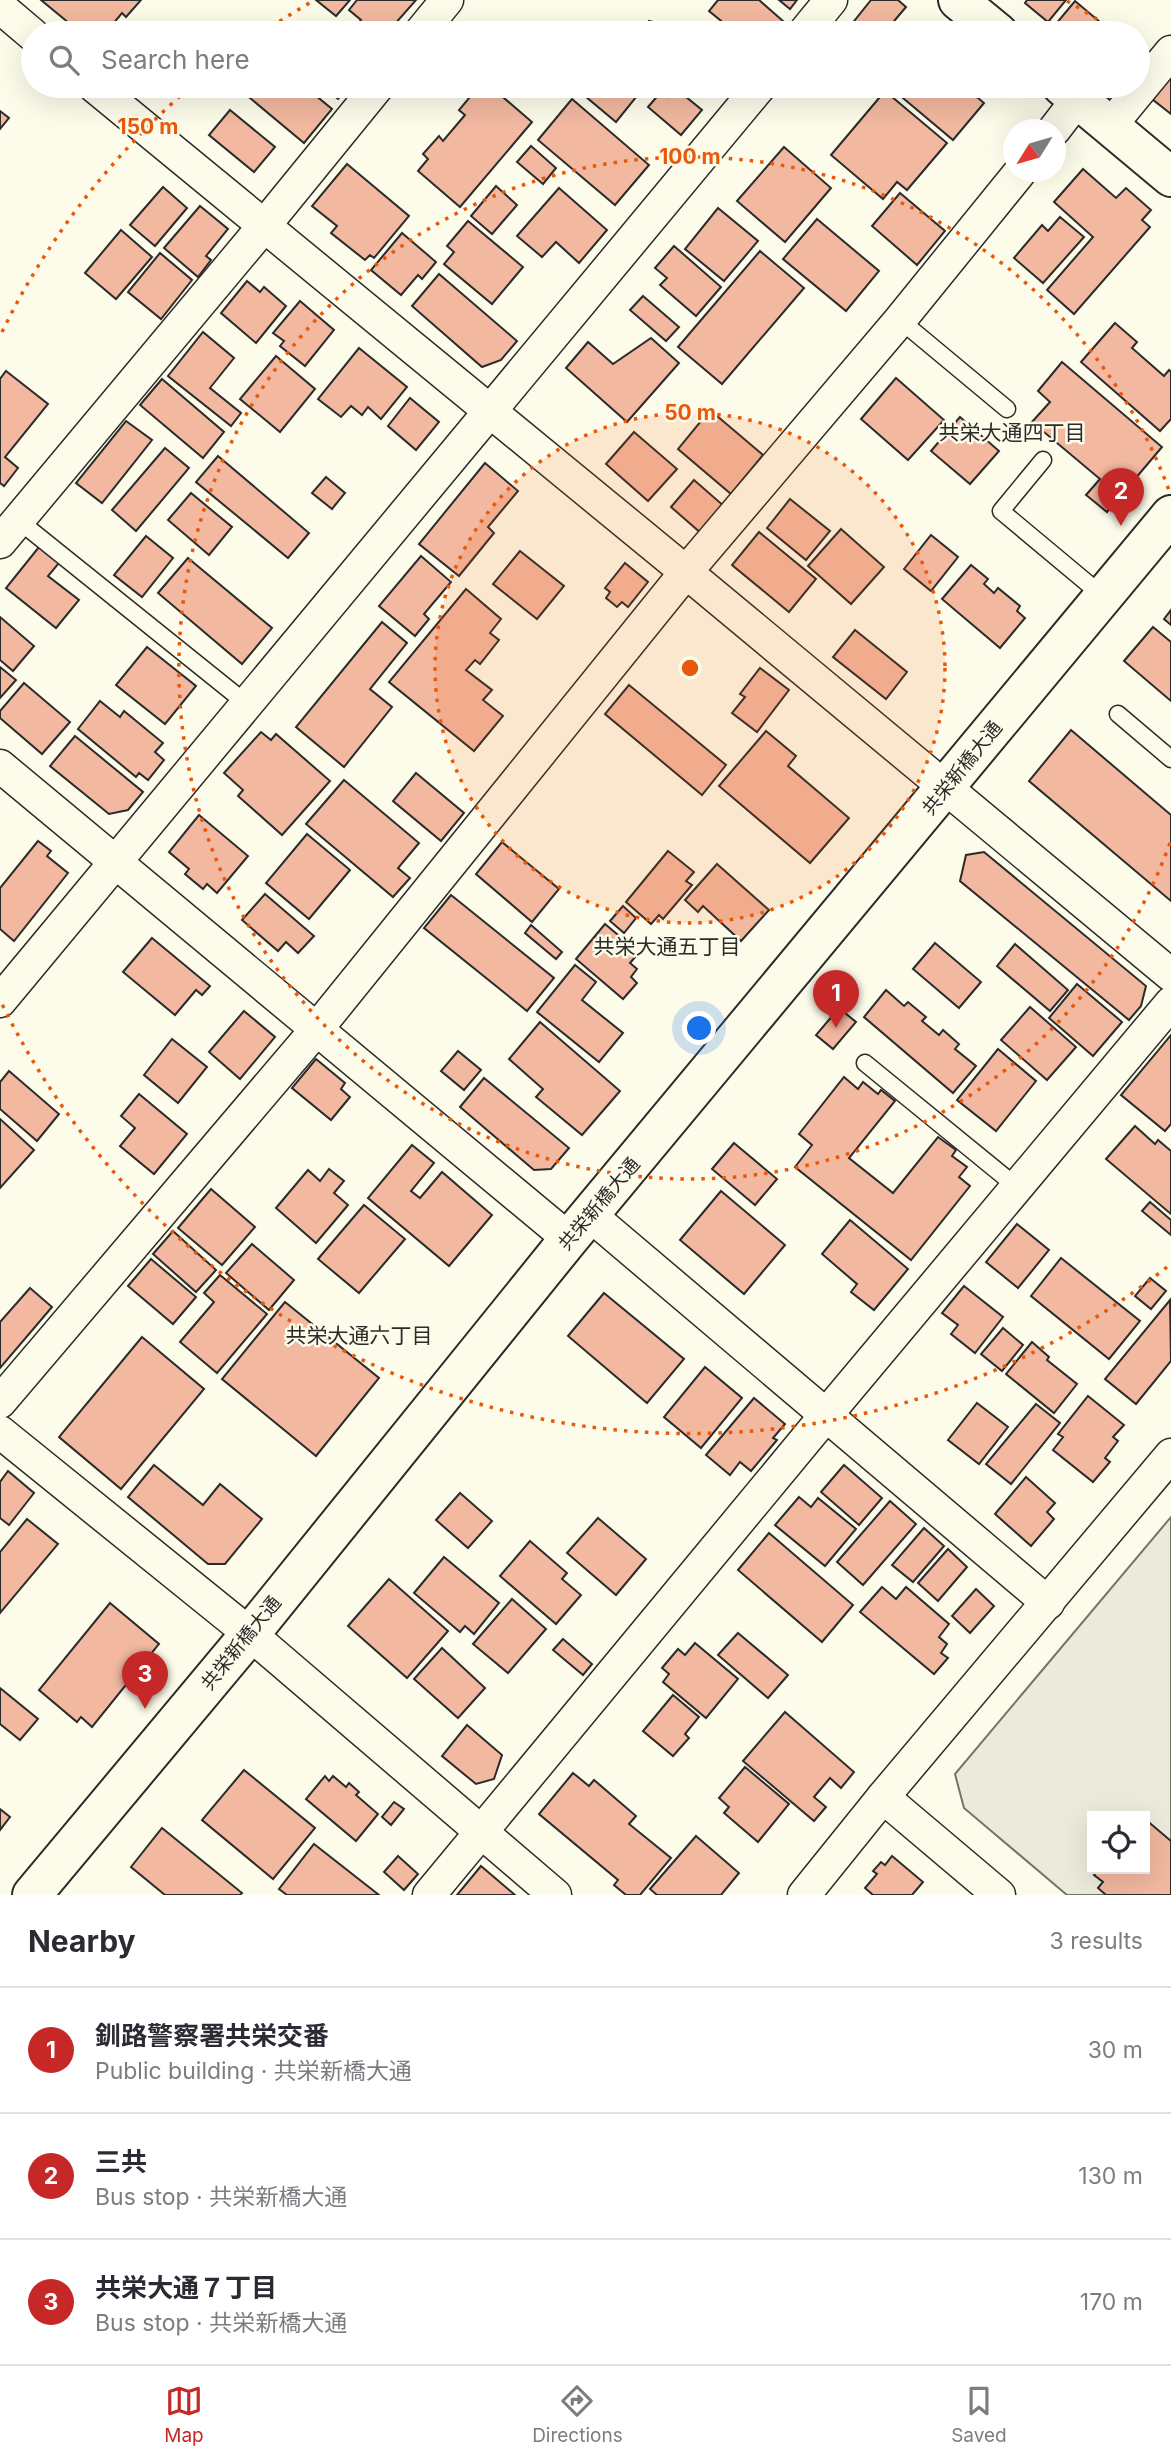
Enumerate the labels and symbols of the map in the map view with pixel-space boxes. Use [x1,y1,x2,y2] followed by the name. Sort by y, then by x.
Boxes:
[118,114,178,139] text: 150 m
[1003,119,1066,182] north arrow
[659,144,721,169] text: 100 m
[664,400,716,425] text: 50 m
[939,420,1086,445] district label: 共栄大通四丁目
[1098,468,1144,526] pin: 2
[678,656,702,680] centre of rings
[917,716,1007,820] street label: 共栄新橋大通
[594,934,741,959] district label: 共栄大通五丁目
[813,970,859,1028] pin: 1
[682,1011,716,1045] your location
[554,1153,644,1255] street label: 共栄新橋大通
[286,1323,433,1348] district label: 共栄大通六丁目
[196,1591,286,1695] street label: 共栄新橋大通
[122,1651,168,1709] pin: 3

